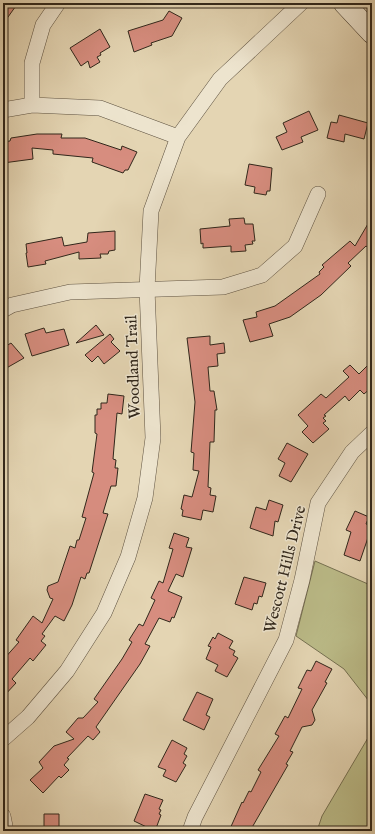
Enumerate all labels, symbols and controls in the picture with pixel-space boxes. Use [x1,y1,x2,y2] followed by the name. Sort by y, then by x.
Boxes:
[122,314,146,419] street label: Woodland Trail
[260,504,311,635] street label: Wescott Hills Drive

